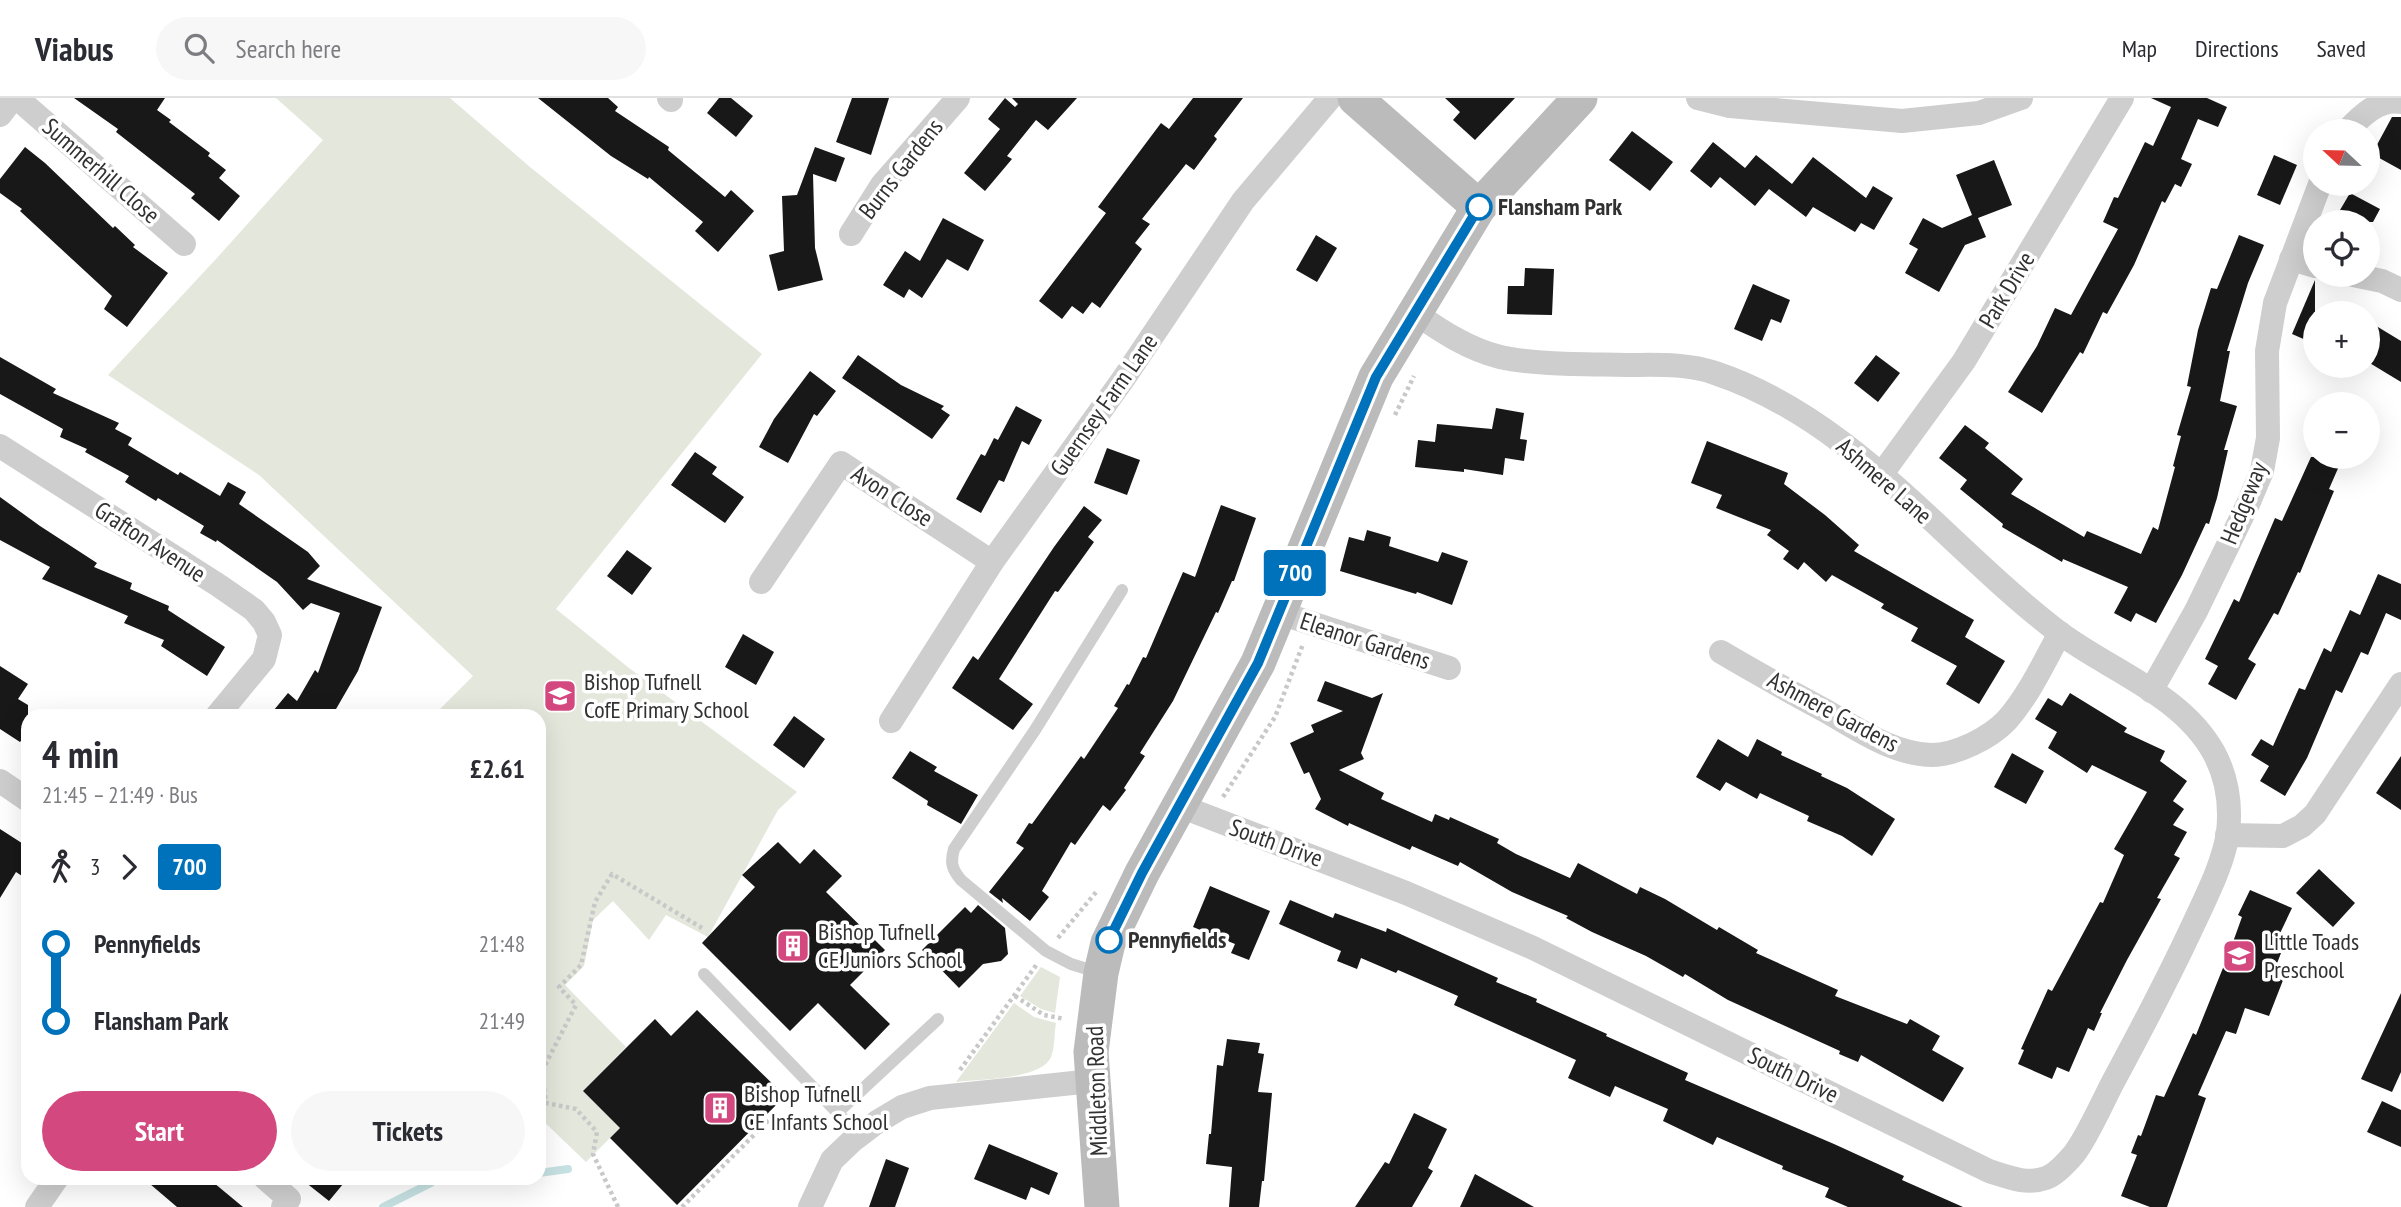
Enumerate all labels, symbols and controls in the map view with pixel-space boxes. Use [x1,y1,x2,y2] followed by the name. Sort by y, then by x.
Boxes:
[156,17,646,80] search box
[35,27,114,70] text: Viabus
[180,29,218,67] icon: search
[236,32,341,65] text: Search here
[2122,33,2157,64] text: Map
[2195,33,2279,64] text: Directions
[2317,33,2366,64] text: Saved
[36,111,166,230] street label: Summerhill Close
[852,112,949,225] street label: Burns Gardens
[2303,119,2380,196] north arrow
[2303,119,2380,469] map controls
[1498,191,1622,222] place label: Flansham Park
[1466,194,1492,220] marker: Flansham Park
[2303,210,2380,287] button: locate
[1972,246,2041,334] street label: Park Drive
[2303,301,2380,378] button: +
[1043,328,1164,482] street label: Guernsey Farm Lane
[2303,392,2380,469] button: −
[1830,431,1939,531] street label: Ashmere Lane
[2213,457,2274,549] street label: Hedgeway
[846,458,939,533] street label: Avon Close
[89,494,212,589] street label: Grafton Avenue
[1255,550,1335,596] line badge: 700
[1278,557,1312,588] text: 700
[1296,605,1434,676] street label: Eleanor Gardens
[1762,664,1904,759] street label: Ashmere Gardens
[584,666,749,725] place label: Bishop Tufnell CofE Primary School
[541,677,579,715] school or university icon: Bishop Tufnell CofE Primary School
[42,729,119,778] text: 4 min
[470,752,525,785] text: £2.61
[42,780,198,809] text: 21:45 – 21:49 · Bus
[1225,811,1327,874] street label: South Drive
[42,848,80,886] icon: walk
[110,848,148,886] icon: forward
[172,851,207,882] text: 700
[90,852,100,881] text: 3
[818,916,963,975] place label: Bishop Tufnell CE Juniors School
[1128,924,1226,955] place label: Pennyfields
[2264,926,2359,985] place label: Little Toads Preschool
[94,927,201,960] text: Pennyfields
[774,927,812,965] building icon: Bishop Tufnell CE Juniors School
[1096,927,1122,953] marker: Pennyfields
[479,929,525,958] text: 21:48
[2220,937,2258,975] school or university icon: Little Toads Preschool
[94,1004,229,1037] text: Flansham Park
[479,1006,525,1035] text: 21:49
[1079,1025,1114,1157] street label: Middleton Road
[1743,1039,1844,1110] street label: South Drive
[744,1078,889,1137] place label: Bishop Tufnell CE Infants School
[701,1089,739,1127] building icon: Bishop Tufnell CE Infants School
[42,1091,277,1171] button: Start
[291,1091,525,1171] button: Tickets

